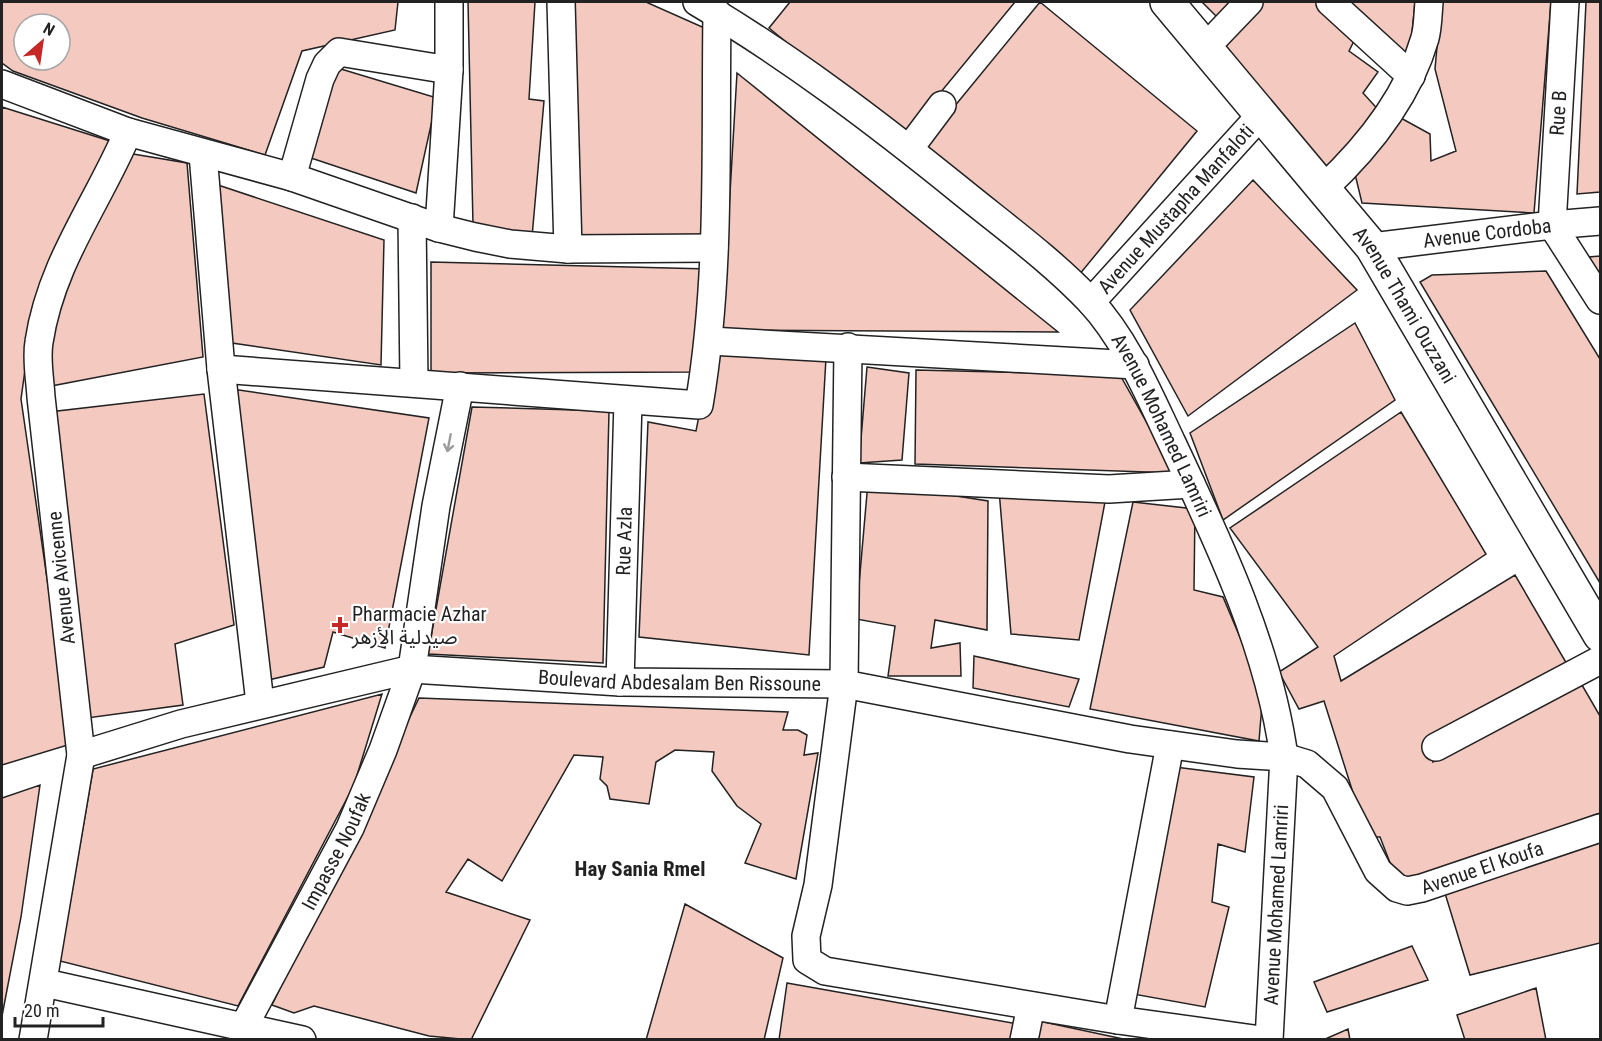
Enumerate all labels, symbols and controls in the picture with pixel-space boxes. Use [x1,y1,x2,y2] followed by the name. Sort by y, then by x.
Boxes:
[12,12,72,72] north arrow
[40,19,58,40] text: N
[1544,90,1572,136] street label: Rue B
[1093,119,1259,299] street label: Avenue Mustapha Manfaloti
[1422,213,1553,253] street label: Avenue Cordoba
[1348,222,1461,388] street label: Avenue Thami Ouzzani
[1107,329,1217,521] street label: Avenue Mohamed Lamriri
[443,433,454,452] one-way arrow
[611,506,637,576] street label: Rue Azla
[42,510,80,646] street label: Avenue Avicenne
[351,602,487,649] place label: Pharmacie Azhar صيدلية الأزهر
[333,618,347,632] marker: Pharmacie Azhar صيدلية الأزهر
[537,665,821,696] street label: Boulevard Abdesalam Ben Rissoune
[296,789,376,914] street label: Impasse Noufak
[1259,804,1293,1006] street label: Avenue Mohamed Lamriri
[1418,836,1546,899] street label: Avenue El Koufa
[575,857,705,881] district label: Hay Sania Rmel
[15,990,104,1028] scale bar
[24,1000,59,1021] text: 20 m

